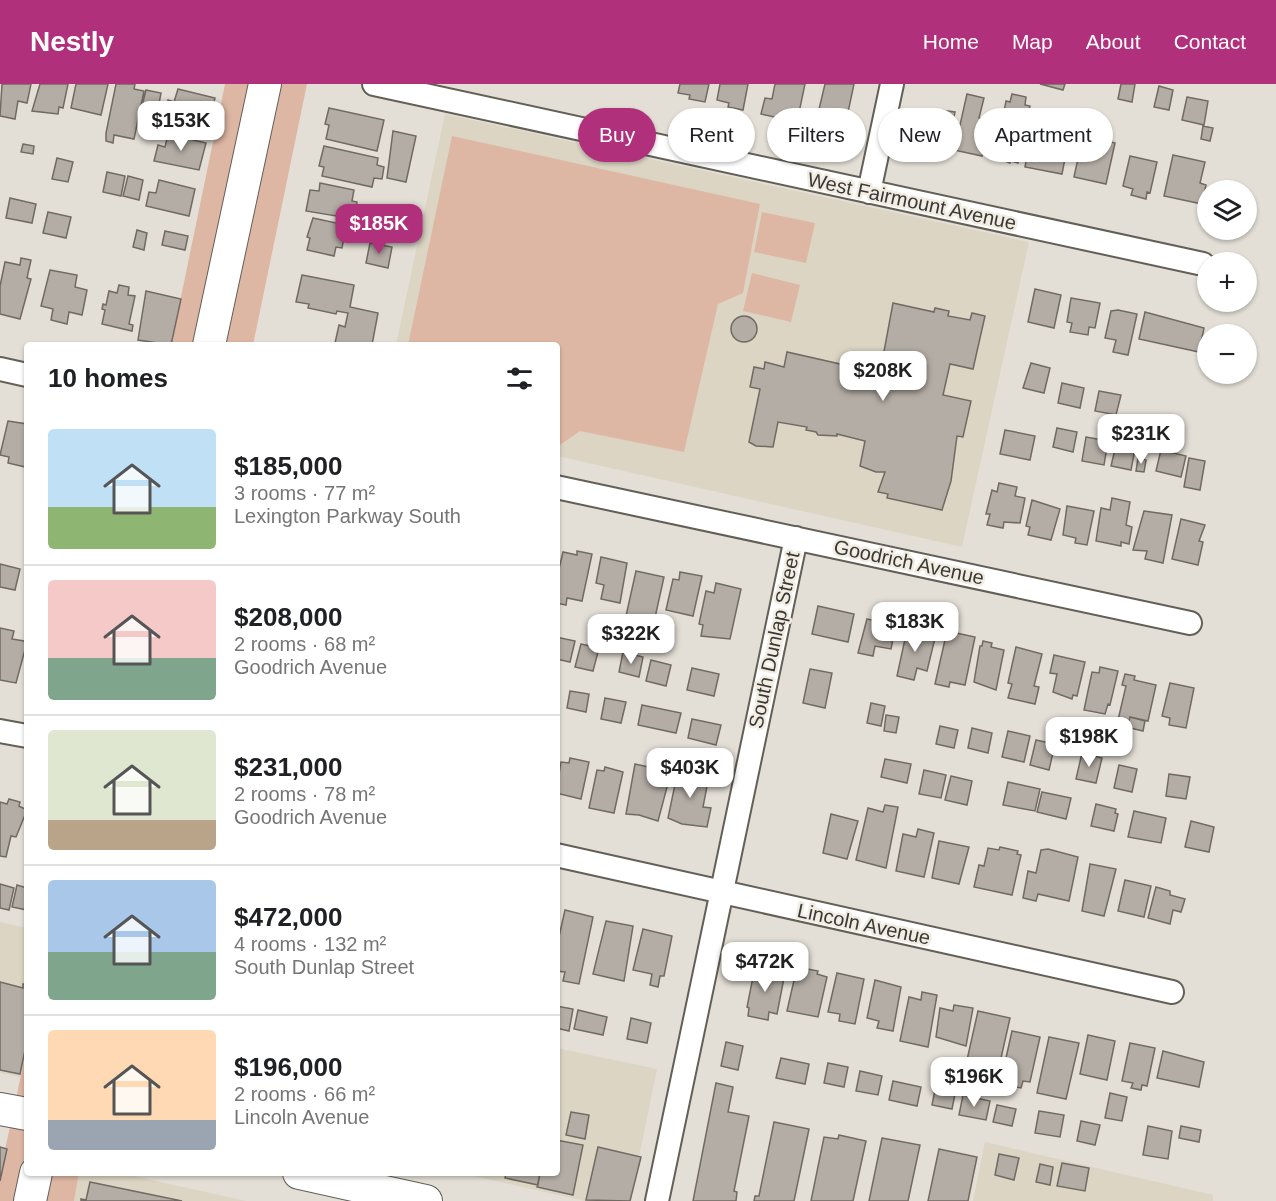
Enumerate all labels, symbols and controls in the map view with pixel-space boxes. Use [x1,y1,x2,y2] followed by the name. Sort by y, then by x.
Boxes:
[30,26,114,57] text: Nestly
[923,30,979,53] text: Home
[1012,30,1053,53] text: Map
[1086,30,1141,53] text: About
[1174,30,1246,53] text: Contact
[139,101,223,152] pin: $153K
[578,108,656,162] chip: Buy
[668,108,755,162] chip: Rent
[767,108,866,162] chip: Filters
[878,108,962,162] chip: New
[974,108,1113,162] chip: Apartment
[152,109,210,131] text: $153K
[806,168,1018,234] street label: West Fairmount Avenue
[1197,180,1257,384] map controls
[1197,180,1257,240] button: layers
[337,204,421,255] pin: $185K
[350,212,408,234] text: $185K
[1197,252,1257,312] button: +
[1197,324,1257,384] button: −
[841,351,925,402] pin: $208K
[854,359,912,381] text: $208K
[503,362,536,395] icon: filters
[48,363,168,393] text: 10 homes
[1099,414,1183,465] pin: $231K
[1112,422,1170,444] text: $231K
[234,451,342,481] text: $185,000
[96,453,168,525] icon: home
[234,482,375,504] text: 3 rooms · 77 m²
[234,505,461,527] text: Lexington Parkway South
[832,535,986,589] street label: Goodrich Avenue
[745,549,804,730] street label: South Dunlap Street
[234,602,342,632] text: $208,000
[873,602,957,653] pin: $183K
[96,604,168,676] icon: home
[886,610,944,632] text: $183K
[589,614,673,665] pin: $322K
[602,622,660,644] text: $322K
[234,633,375,655] text: 2 rooms · 68 m²
[234,656,387,678] text: Goodrich Avenue
[1047,717,1131,768] pin: $198K
[1060,725,1118,747] text: $198K
[648,748,732,799] pin: $403K
[234,752,342,782] text: $231,000
[96,754,168,826] icon: home
[661,756,719,778] text: $403K
[234,783,375,805] text: 2 rooms · 78 m²
[234,806,387,828] text: Goodrich Avenue
[796,899,932,949] street label: Lincoln Avenue
[234,902,342,932] text: $472,000
[96,904,168,976] icon: home
[234,933,386,955] text: 4 rooms · 132 m²
[723,942,807,993] pin: $472K
[736,950,794,972] text: $472K
[234,956,414,978] text: South Dunlap Street
[234,1052,342,1082] text: $196,000
[96,1054,168,1126] icon: home
[932,1057,1016,1108] pin: $196K
[945,1065,1003,1087] text: $196K
[234,1083,375,1105] text: 2 rooms · 66 m²
[234,1106,369,1128] text: Lincoln Avenue

